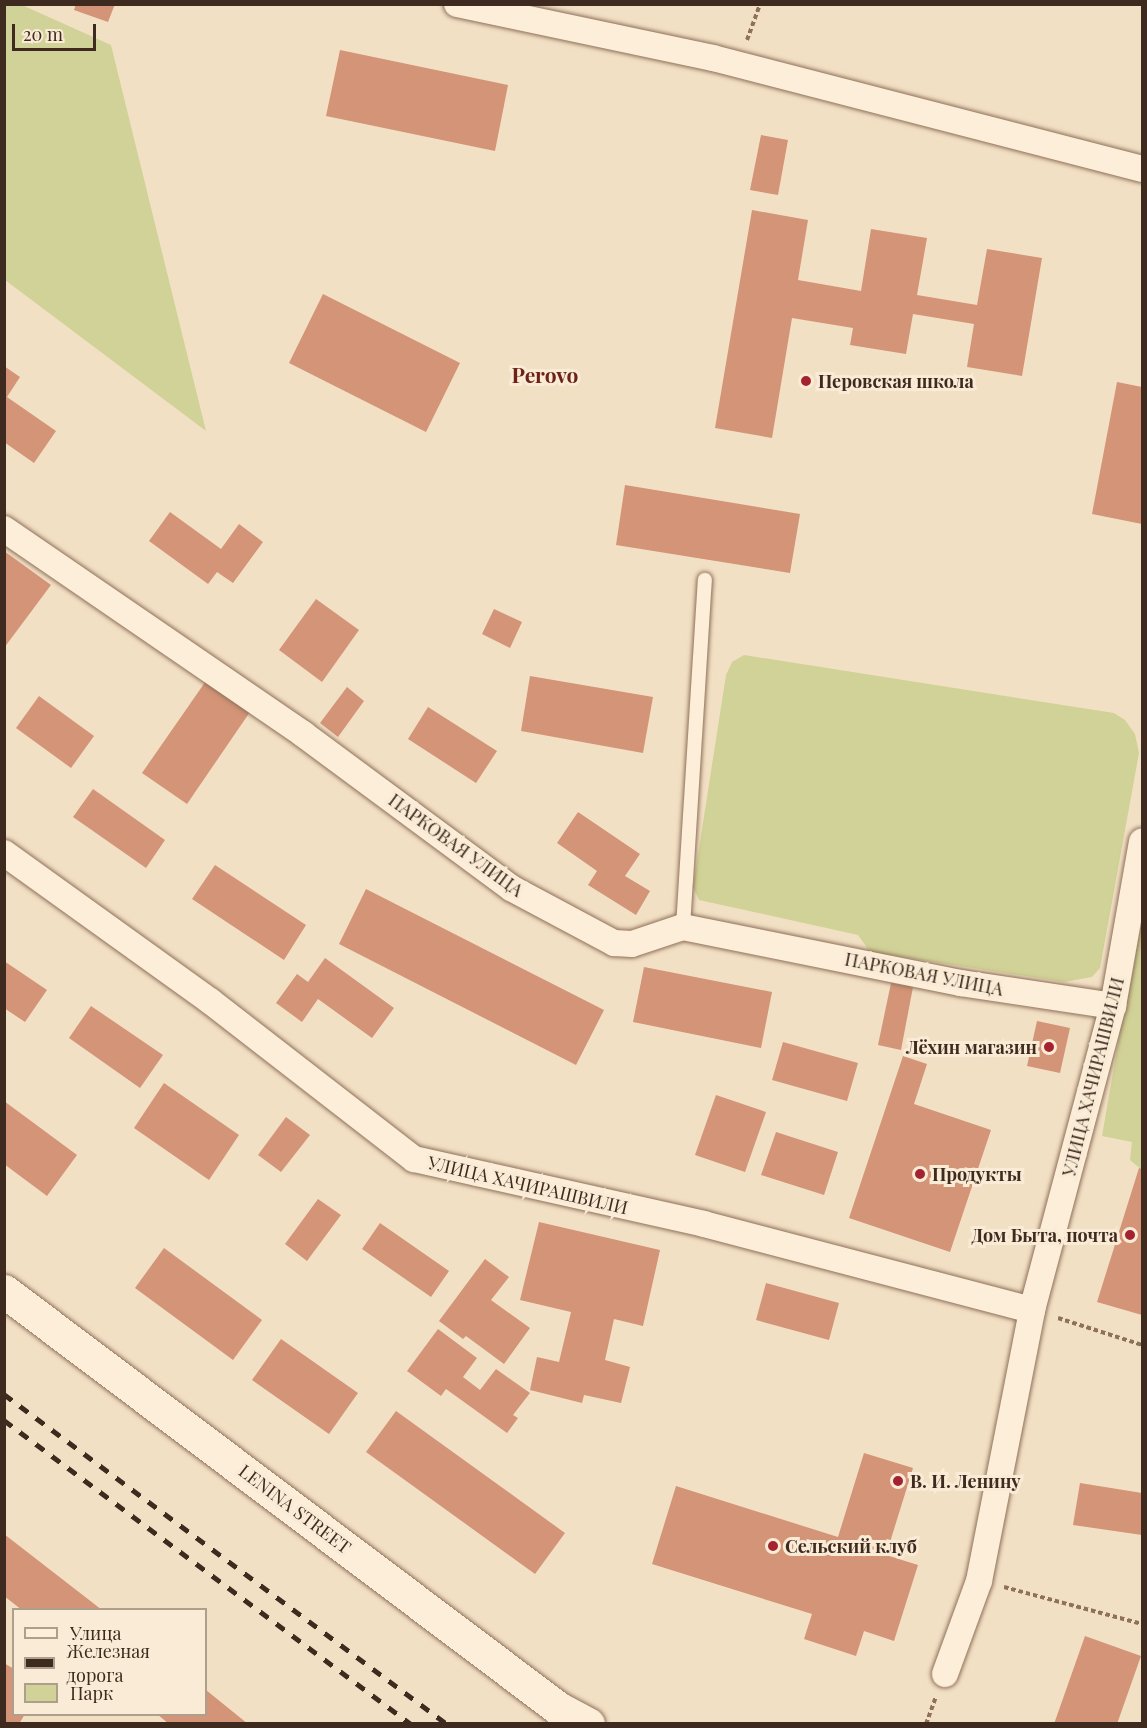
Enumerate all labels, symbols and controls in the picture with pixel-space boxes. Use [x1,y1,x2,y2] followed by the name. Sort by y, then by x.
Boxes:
[15,12,99,50] scale bar
[23,22,63,46] text: 20 m
[512,361,578,387] district label: Perovo
[818,370,974,392] place label: Перовская школа
[799,374,813,388] marker: Перовская школа
[385,789,527,901] street label: ПАРКОВАЯ УЛИЦА
[843,948,1005,1000] street label: ПАРКОВАЯ УЛИЦА
[1058,975,1128,1179] street label: УЛИЦА ХАЧИРАШВИЛИ
[906,1036,1037,1058] place label: Лёхин магазин
[1042,1040,1056,1054] marker: Лёхин магазин
[426,1151,630,1219] street label: УЛИЦА ХАЧИРАШВИЛИ
[932,1163,1022,1185] place label: Продукты
[913,1167,927,1181] marker: Продукты
[972,1224,1118,1246] place label: Дом Быта, почта
[1123,1228,1137,1242] marker: Дом Быта, почта
[235,1460,355,1558] street label: LENINA STREET
[910,1470,1021,1492] place label: В. И. Ленину
[891,1474,905,1488] marker: В. И. Ленину
[785,1535,917,1557] place label: Сельский клуб
[766,1539,780,1553] marker: Сельский клуб
[12,1608,207,1716] legend
[70,1621,121,1645] text: Улица
[67,1639,150,1687] text: Железная дорога
[70,1681,113,1705] text: Парк

